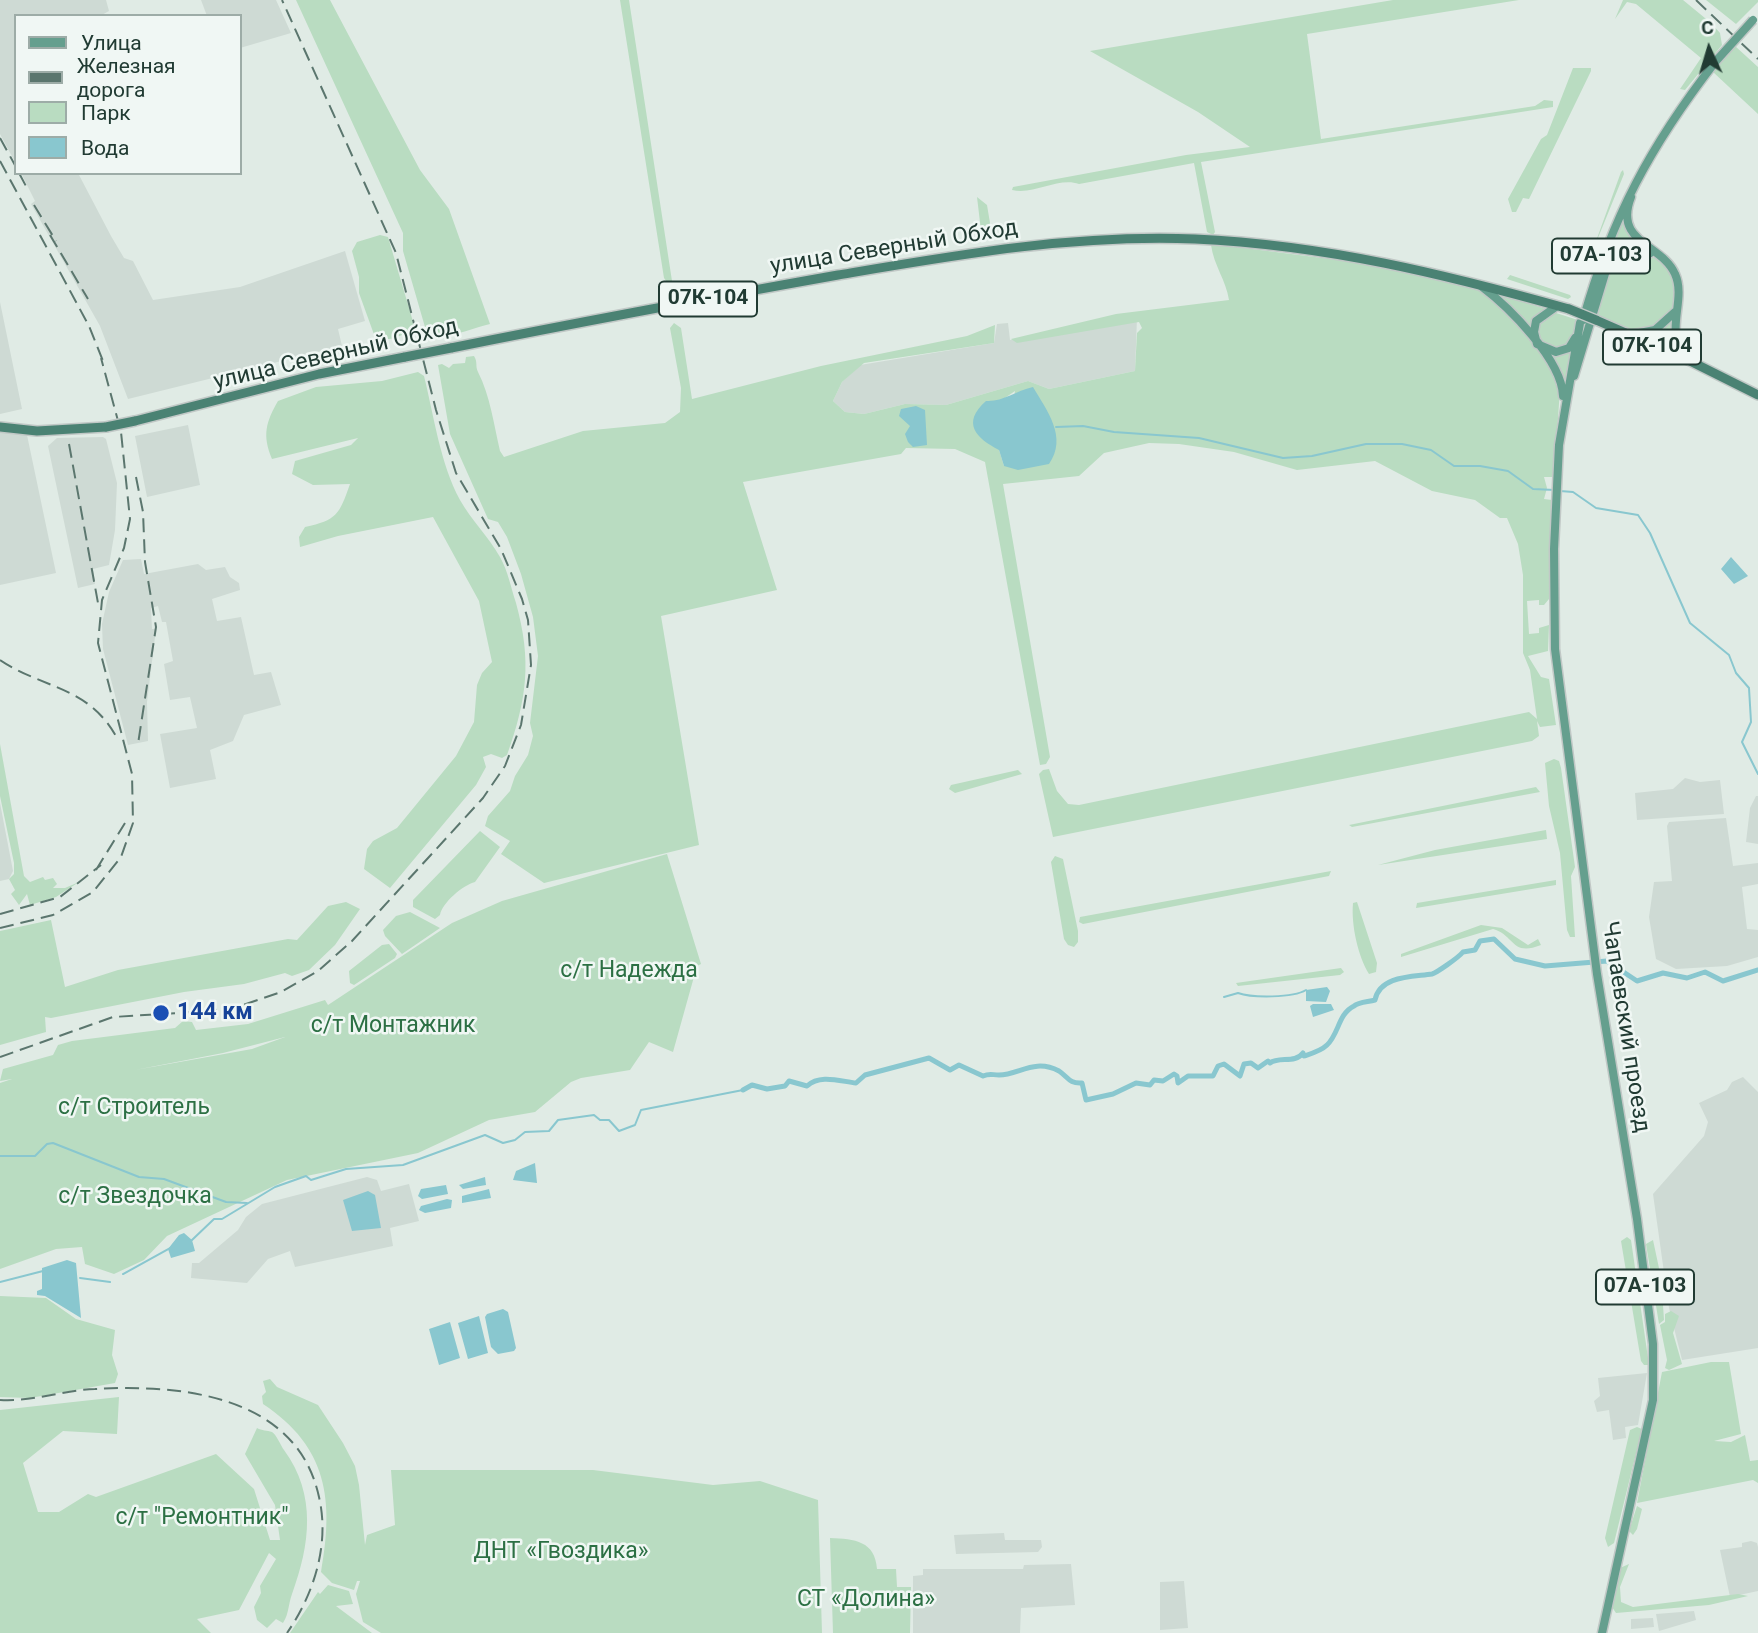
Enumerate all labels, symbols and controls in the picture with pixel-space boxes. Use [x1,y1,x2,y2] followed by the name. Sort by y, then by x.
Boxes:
[14,14,242,175] legend
[1674,14,1744,84] north arrow
[1700,16,1715,39] text: С
[81,31,142,55] text: Улица
[77,54,176,102] text: Железная дорога
[81,101,131,125] text: Парк
[81,136,129,160] text: Вода
[768,215,1020,281] street label: улица Северный Обход
[1552,238,1650,274] road number: 07А-103
[659,282,757,316] road number: 07К-104
[211,313,461,397] street label: улица Северный Обход
[1603,330,1701,364] road number: 07К-104
[1595,920,1655,1134] street label: Чапаевский проезд
[560,957,698,985] park label: с/т Надежда
[177,999,253,1027] place label: 144 км
[151,1003,171,1023] marker: 144 км
[311,1012,475,1040] park label: с/т Монтажник
[58,1094,210,1122] park label: с/т Строитель
[58,1183,212,1211] park label: с/т Звездочка
[1596,1270,1694,1304] road number: 07А-103
[115,1504,289,1532] park label: с/т "Ремонтник"
[473,1538,649,1566] park label: ДНТ «Гвоздика»
[797,1586,935,1614] park label: СТ «Долина»

